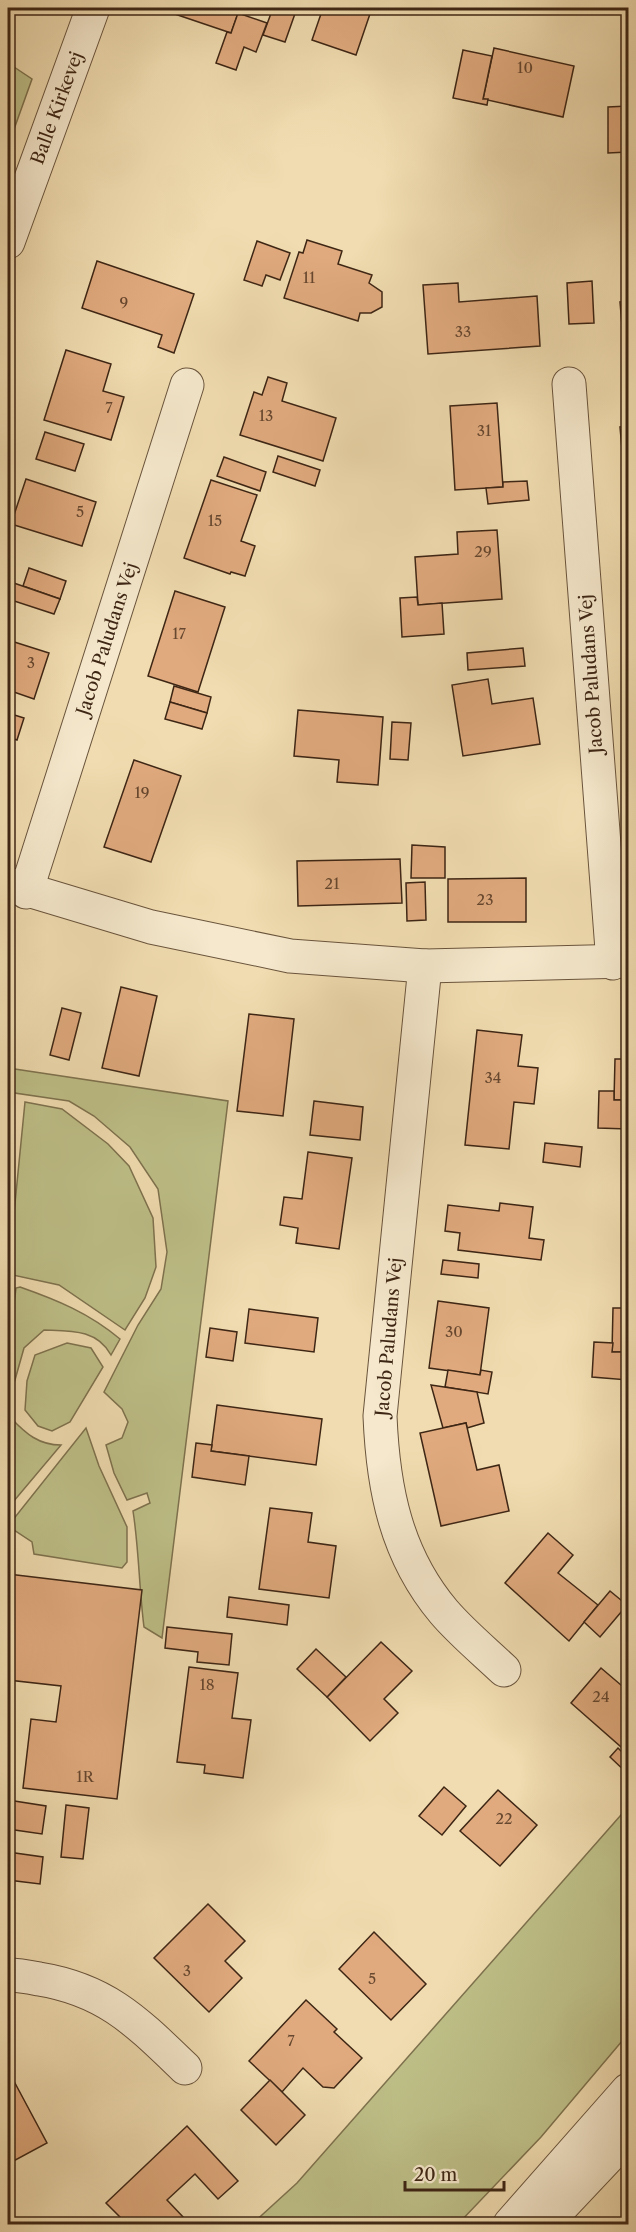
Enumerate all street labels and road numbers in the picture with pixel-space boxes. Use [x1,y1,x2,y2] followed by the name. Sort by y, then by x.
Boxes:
[26,49,88,167] street label: Balle Kirkevej
[71,560,142,721] street label: Jacob Paludans Vej
[574,594,608,757] street label: Jacob Paludans Vej
[371,1257,407,1420] street label: Jacob Paludans Vej

